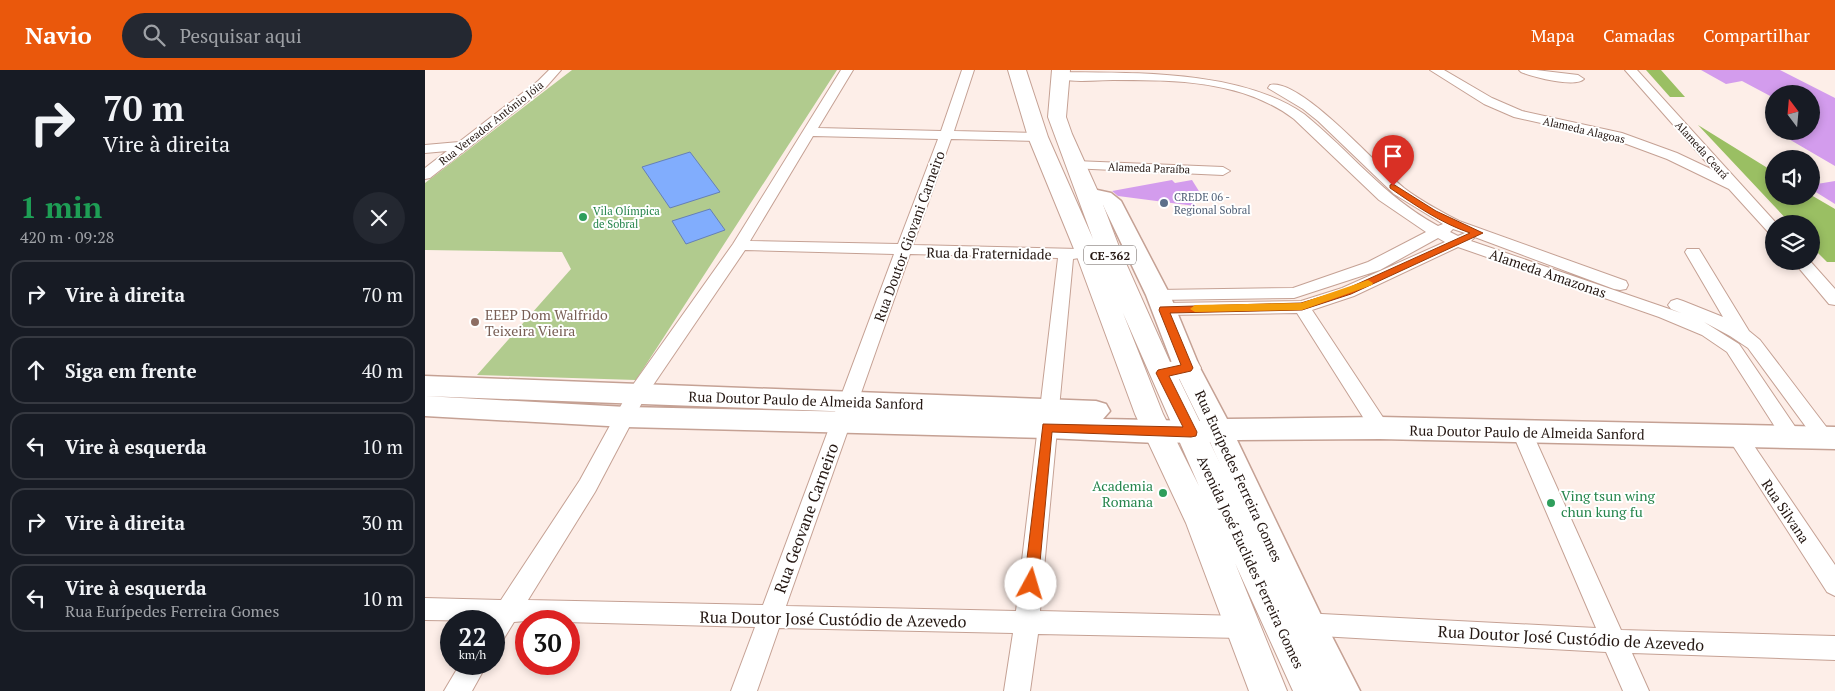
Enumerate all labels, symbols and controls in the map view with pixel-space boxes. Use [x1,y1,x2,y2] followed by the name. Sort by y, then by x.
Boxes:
[122,13,472,58] search box
[25,19,92,51] text: Navio
[140,21,168,49] icon: search
[180,23,302,48] text: Pesquisar aqui
[1531,23,1575,47] text: Mapa
[1603,23,1675,47] text: Camadas
[1703,23,1810,47] text: Compartilhar
[436,78,546,168] street label: Rua Vereador Antônio Jóia
[103,85,184,131] text: 70 m
[1765,85,1820,140] north arrow
[1765,85,1820,270] map controls
[20,90,85,155] icon: right
[1541,114,1627,146] street label: Alameda Alagoas
[1672,118,1732,182] street label: Alameda Ceará
[103,129,230,158] text: Vire à direita
[1372,135,1414,186] pin
[1379,142,1407,170] icon: arrive
[869,148,949,324] street label: Rua Doutor Giovani Carneiro
[1765,150,1820,205] button: sound
[1108,160,1191,176] street label: Alameda Paraíba
[20,187,102,227] text: 1 min
[1174,190,1251,217] place label: CREDE 06 - Regional Sobral
[353,192,405,244] button: close
[1158,197,1170,209] marker: CREDE 06 - Regional Sobral
[593,204,660,231] place label: Vila Olímpica de Sobral
[577,211,589,223] marker: Vila Olímpica de Sobral
[1765,215,1820,270] button: layers
[20,226,114,248] text: 420 m · 09:28
[926,242,1052,264] street label: Rua da Fraternidade
[1487,244,1609,302] street label: Alameda Amazonas
[1084,246,1136,264] road number: CE-362
[22,280,50,308] icon: right
[65,282,185,307] text: Vire à direita
[362,282,403,307] text: 70 m
[485,305,608,340] place label: EEEP Dom Walfrido Teixeira Vieira
[469,316,481,328] marker: EEEP Dom Walfrido Teixeira Vieira
[22,356,50,384] icon: ahead
[65,358,197,383] text: Siga em frente
[362,358,403,383] text: 40 m
[688,386,924,414] street label: Rua Doutor Paulo de Almeida Sanford
[1191,387,1287,565] street label: Rua Eurípedes Ferreira Gomes
[1409,420,1645,444] street label: Rua Doutor Paulo de Almeida Sanford
[22,432,50,460] icon: left
[65,434,207,459] text: Vire à esquerda
[362,434,403,459] text: 10 m
[769,440,843,596] street label: Rua Geovane Carneiro
[1193,453,1309,671] street label: Avenida José Euclides Ferreira Gomes
[1758,475,1814,547] street label: Rua Silvana
[1092,476,1153,511] place label: Academia Romana
[1561,486,1656,521] place label: Ving tsun wing chun kung fu
[1157,487,1169,499] marker: Academia Romana
[1545,497,1557,509] marker: Ving tsun wing chun kung fu
[22,508,50,536] icon: right
[65,510,185,535] text: Vire à direita
[362,510,403,535] text: 30 m
[1004,557,1056,609] position arrow
[65,575,207,600] text: Vire à esquerda
[22,584,50,612] icon: left
[362,586,403,611] text: 10 m
[65,600,279,622] text: Rua Eurípedes Ferreira Gomes
[699,606,967,632] street label: Rua Doutor José Custódio de Azevedo
[515,610,580,675] speed limit sign: 30
[458,620,487,653] text: 22
[1437,620,1705,656] street label: Rua Doutor José Custódio de Azevedo
[459,647,486,662] text: km/h

